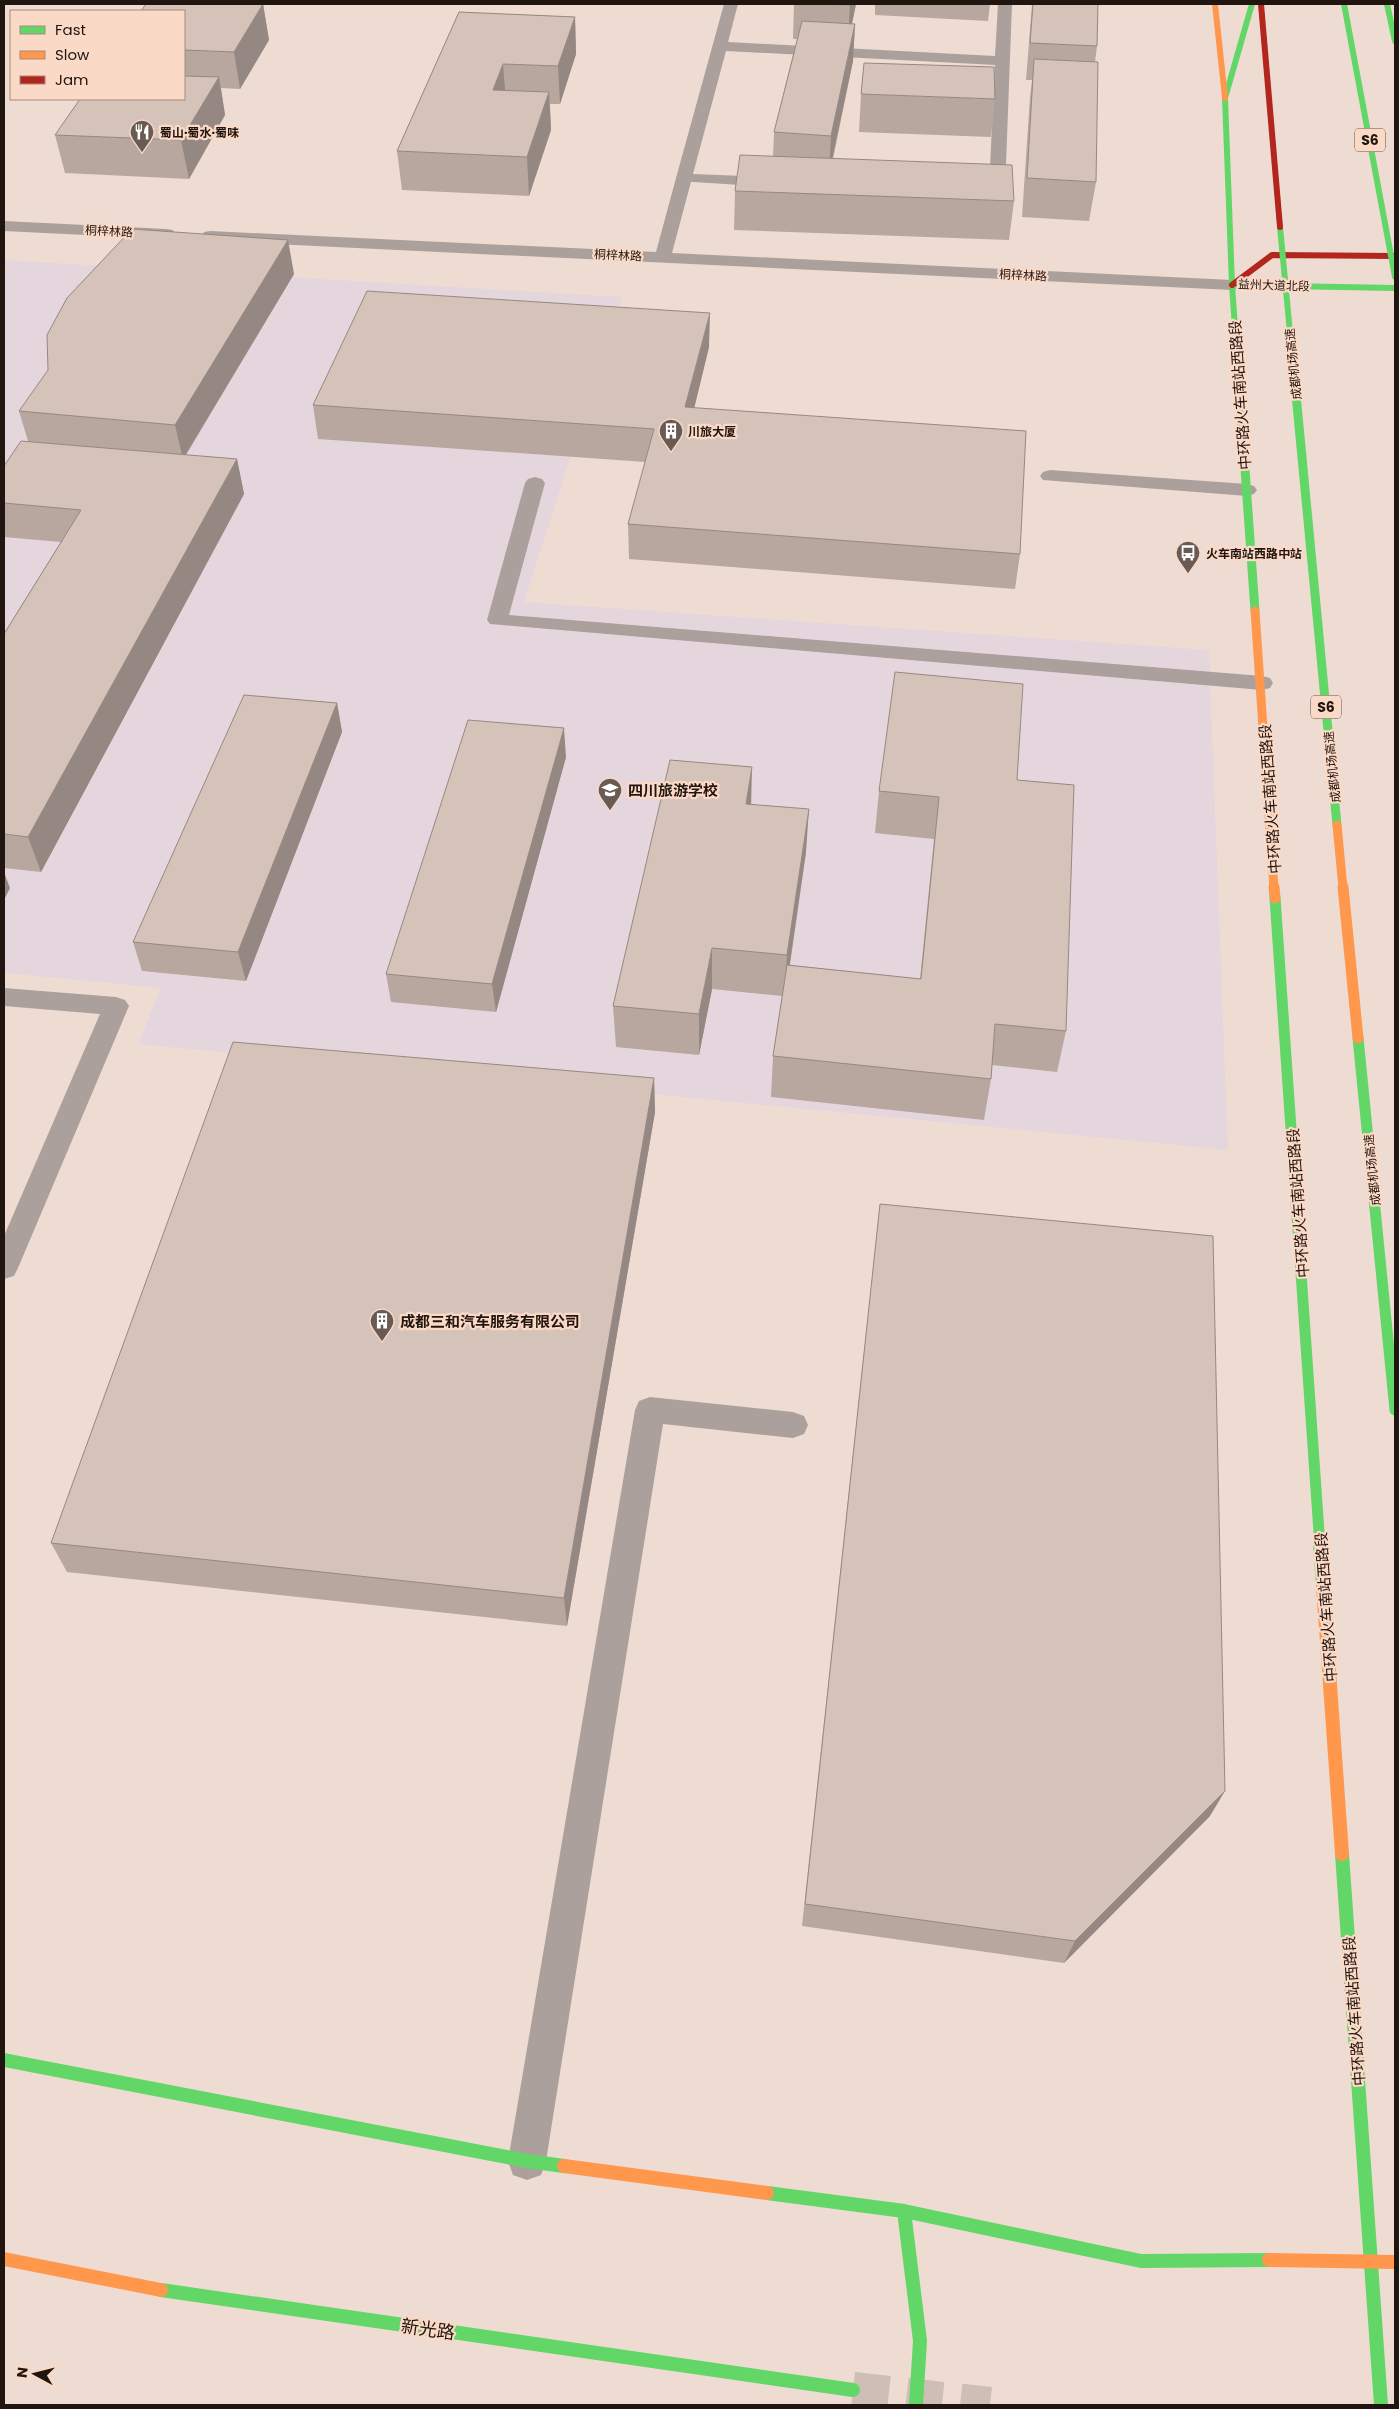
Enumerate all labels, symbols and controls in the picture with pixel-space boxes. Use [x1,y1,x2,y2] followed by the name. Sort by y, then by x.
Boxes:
[10,10,185,100] legend
[55,19,86,40] text: Fast
[55,44,90,65] text: Slow
[55,69,89,90] text: Jam
[129,119,155,153] restaurant icon: 蜀山·蜀水·蜀味
[160,124,239,141] place label: 蜀山·蜀水·蜀味
[1355,128,1385,152] road number: S6
[85,221,133,241] street label: 桐梓林路
[594,245,642,265] street label: 桐梓林路
[999,265,1047,285] street label: 桐梓林路
[1238,275,1310,295] street label: 益州大道北段
[1224,319,1256,471] street label: 中环路火车南站西路段
[1281,327,1305,401] street label: 成都机场高速
[658,418,684,452] building icon: 川旅大厦
[688,423,736,440] place label: 川旅大厦
[1175,540,1201,574] bus stop icon: 火车南站西路中站
[1206,545,1302,562] place label: 火车南站西路中站
[1311,696,1341,719] road number: S6
[1254,723,1286,875] street label: 中环路火车南站西路段
[1320,730,1344,804] street label: 成都机场高速
[597,777,623,811] school or university icon: 四川旅游学校
[628,780,718,801] place label: 四川旅游学校
[1282,1127,1314,1279] street label: 中环路火车南站西路段
[1360,1133,1384,1207] street label: 成都机场高速
[369,1308,395,1342] building icon: 成都三和汽车服务有限公司
[400,1311,580,1332] place label: 成都三和汽车服务有限公司
[1310,1531,1342,1683] street label: 中环路火车南站西路段
[1338,1935,1370,2087] street label: 中环路火车南站西路段
[400,2313,456,2345] street label: 新光路
[10,2349,60,2399] north arrow
[12,2366,33,2379] text: N

